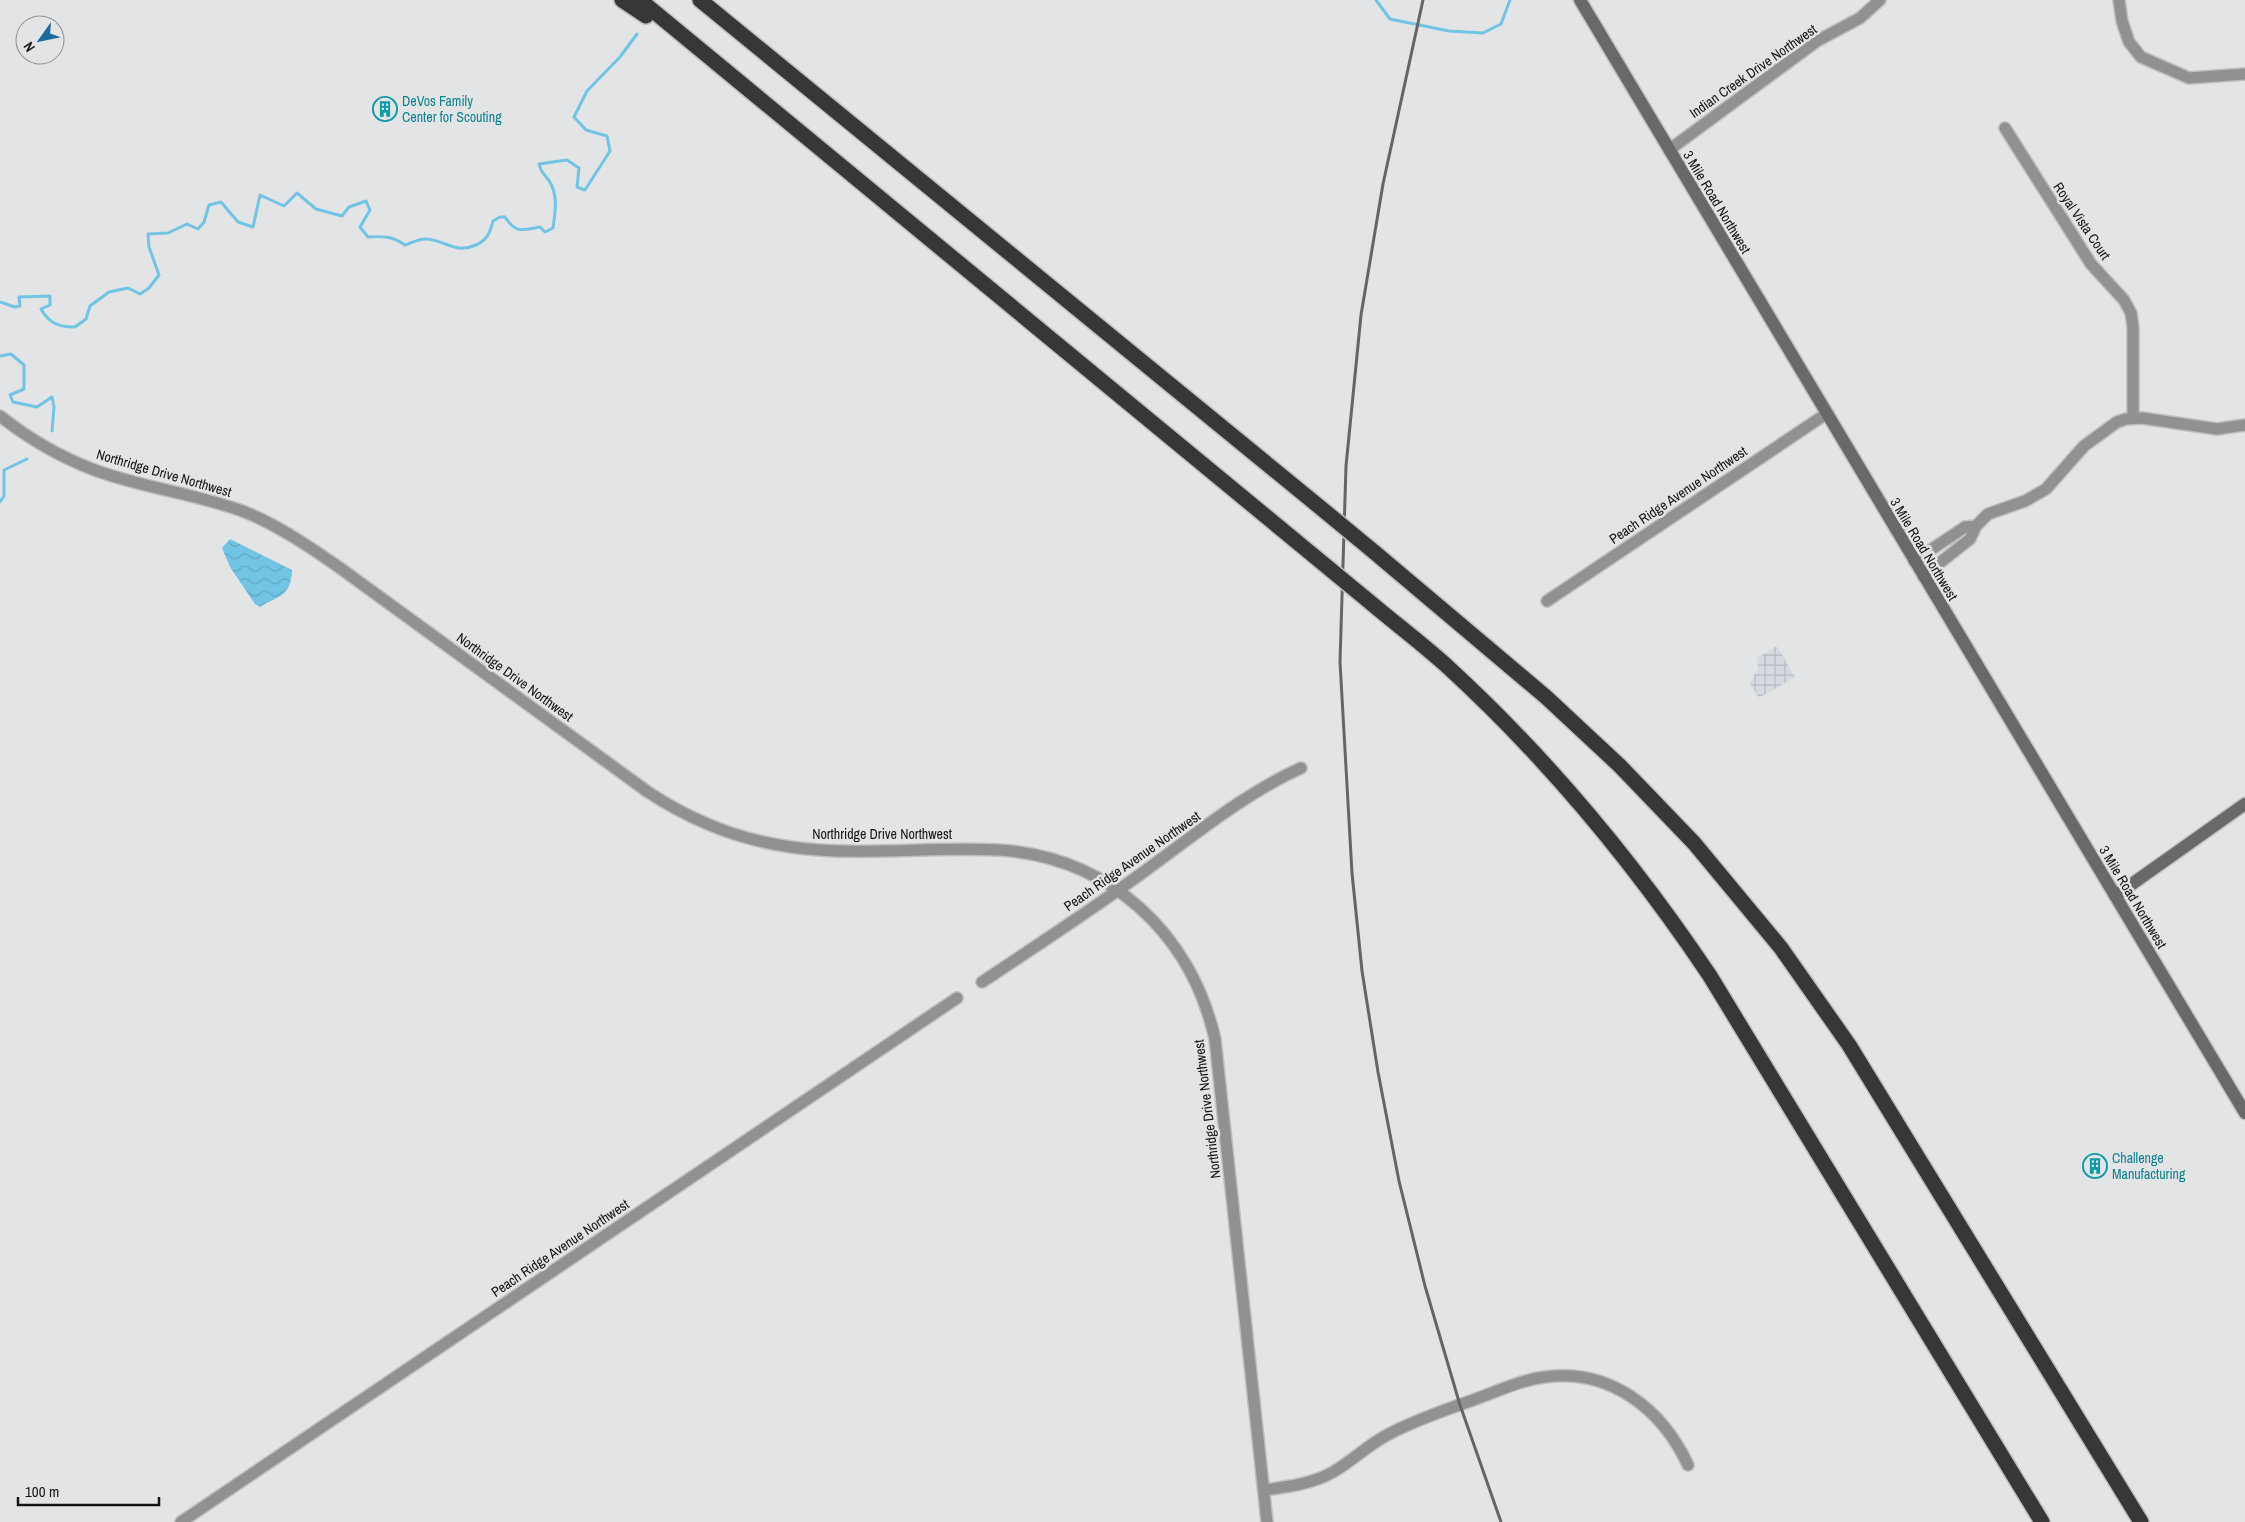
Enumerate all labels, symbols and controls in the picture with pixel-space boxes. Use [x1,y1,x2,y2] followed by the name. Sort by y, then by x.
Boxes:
[15,15,65,65] north arrow
[1686,20,1820,122] street label: Indian Creek Drive Northwest
[19,39,39,55] text: N
[402,92,502,126] place label: DeVos Family Center for Scouting
[372,96,398,122] building icon: DeVos Family Center for Scouting
[1679,147,1755,257] street label: 3 Mile Road Northwest
[2049,179,2115,263] street label: Royal Vista Court
[1606,442,1750,548] street label: Peach Ridge Avenue Northwest
[94,445,234,501] street label: Northridge Drive Northwest
[1886,494,1962,604] street label: 3 Mile Road Northwest
[453,629,577,725] street label: Northridge Drive Northwest
[1060,807,1204,915] street label: Peach Ridge Avenue Northwest
[812,825,952,843] street label: Northridge Drive Northwest
[2095,842,2171,952] street label: 3 Mile Road Northwest
[1190,1039,1224,1179] street label: Northridge Drive Northwest
[2112,1149,2186,1183] place label: Challenge Manufacturing
[2082,1153,2108,1179] building icon: Challenge Manufacturing
[488,1195,632,1301] street label: Peach Ridge Avenue Northwest
[18,1474,159,1506] scale bar
[25,1481,59,1502] text: 100 m

